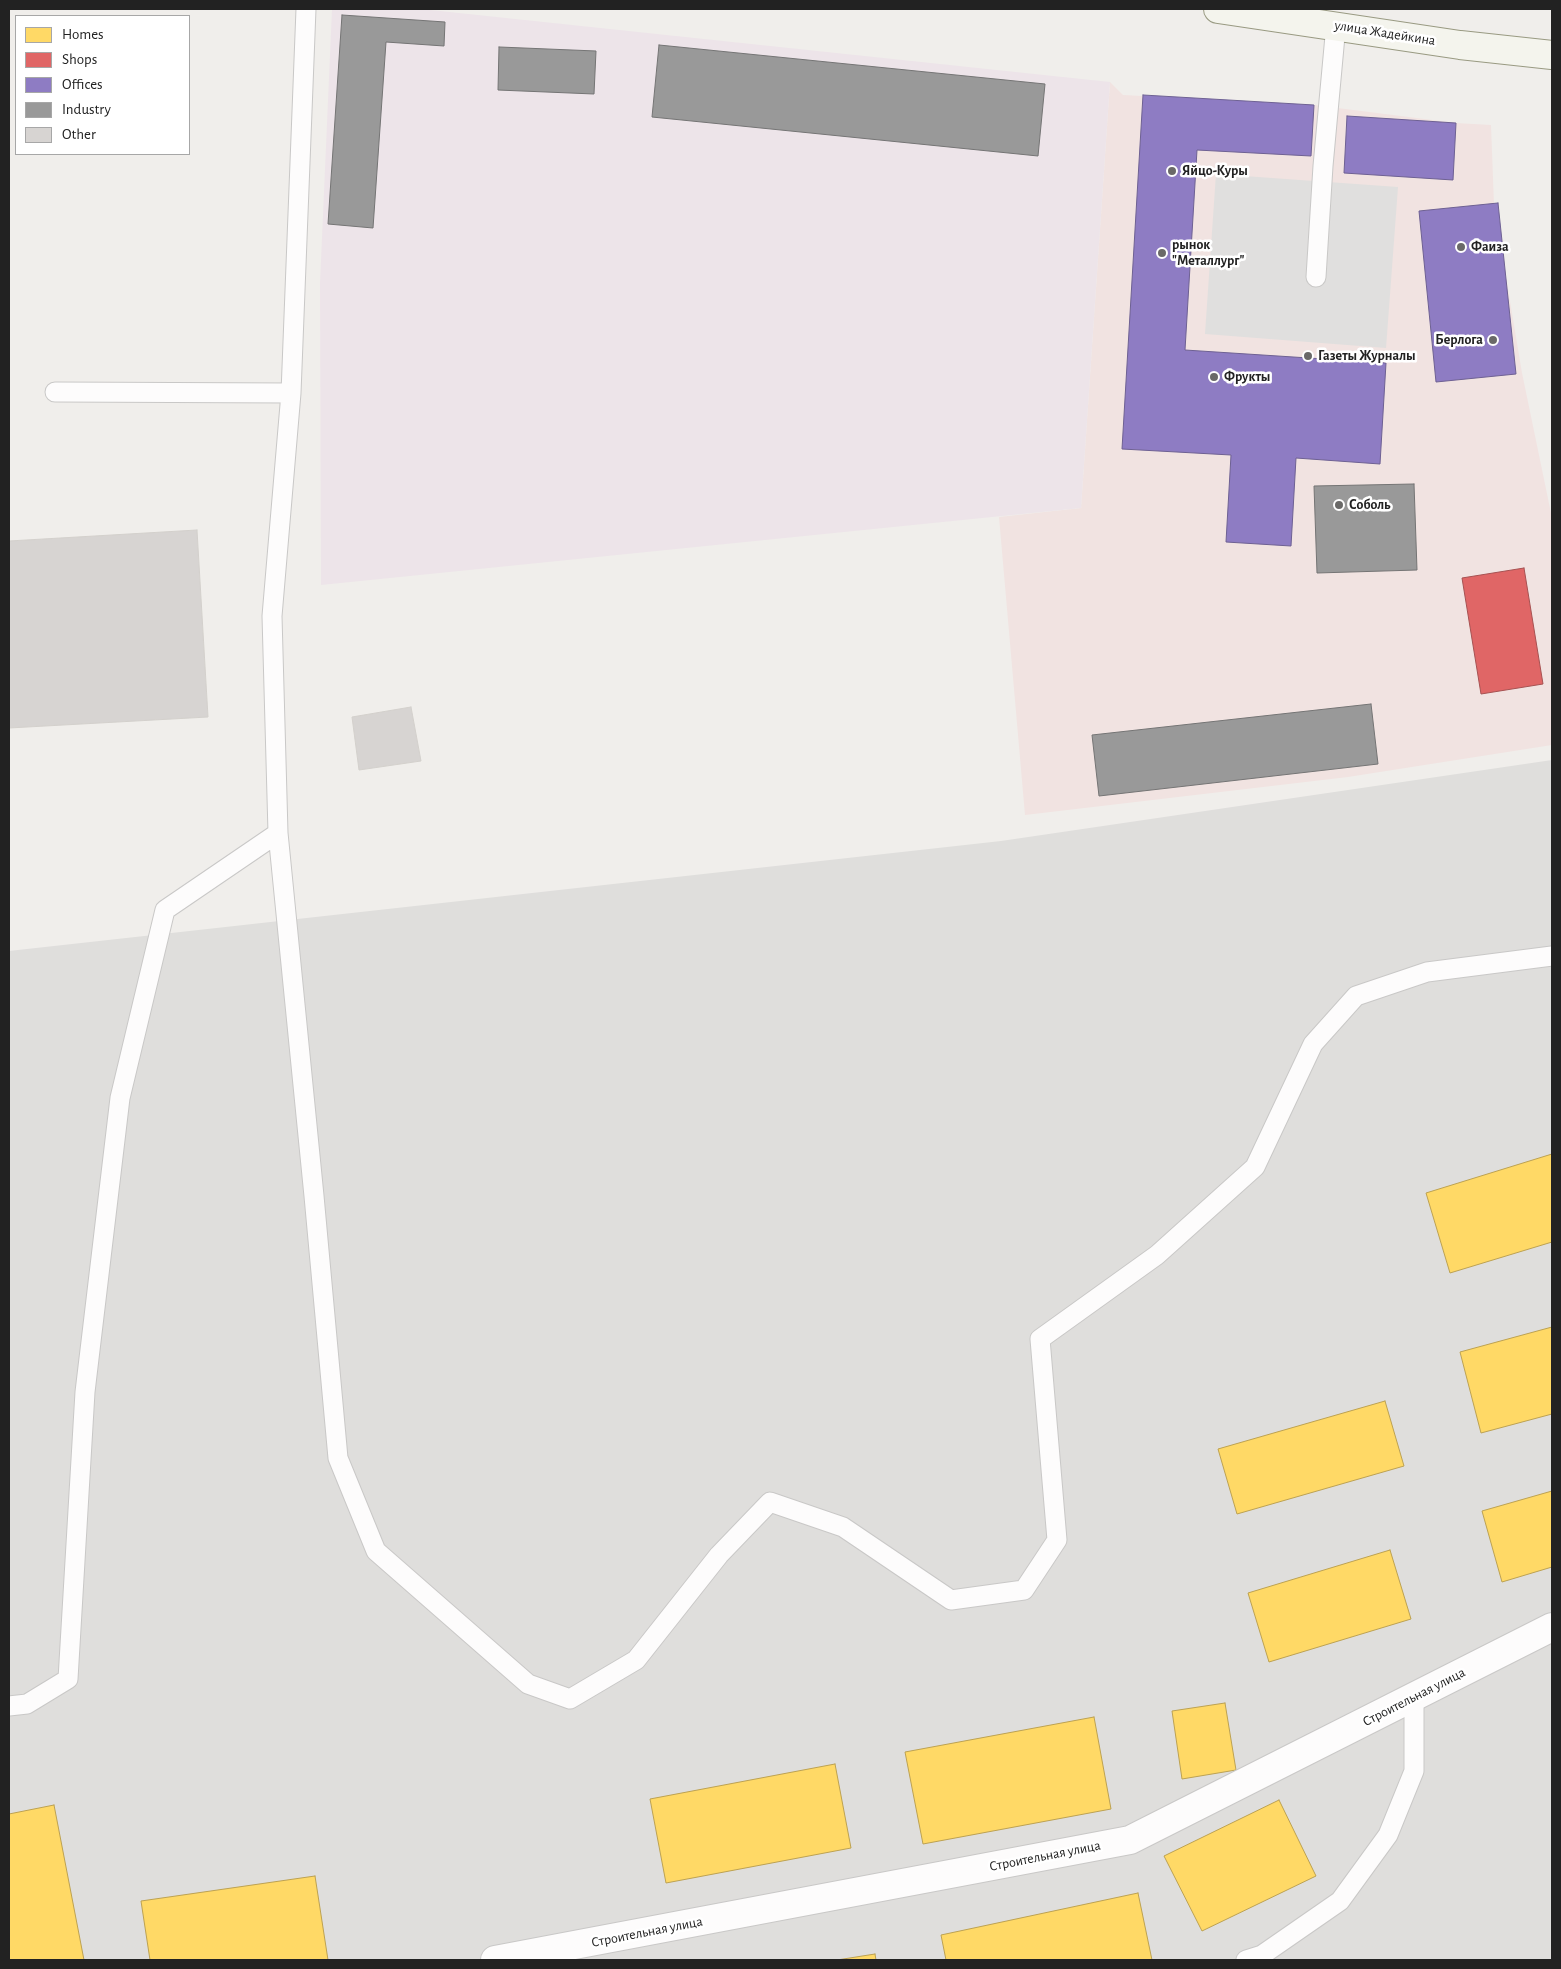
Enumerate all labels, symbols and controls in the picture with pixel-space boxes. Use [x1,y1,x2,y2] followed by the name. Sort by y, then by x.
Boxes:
[15,15,190,155] legend
[1333,17,1437,49] street label: улица Жадейкина
[62,27,104,42] text: Homes
[62,52,97,67] text: Shops
[62,77,103,92] text: Offices
[62,102,111,117] text: Industry
[62,127,96,142] text: Other
[1182,163,1248,179] place label: Яйцо-Куры
[1166,165,1178,177] marker: Яйцо-Куры
[1172,237,1244,270] place label: рынок "Металлург"
[1471,239,1509,255] place label: Фаиза
[1455,241,1467,253] marker: Фаиза
[1156,247,1168,259] marker: рынок "Металлург"
[1435,332,1483,348] place label: Берлога
[1487,334,1499,346] marker: Берлога
[1318,348,1416,364] place label: Газеты Журналы
[1302,350,1314,362] marker: Газеты Журналы
[1224,369,1270,385] place label: Фрукты
[1208,371,1220,383] marker: Фрукты
[1349,497,1391,513] place label: Соболь
[1333,499,1345,511] marker: Соболь
[1360,1664,1468,1730] street label: Строительная улица
[988,1837,1102,1875] street label: Строительная улица
[590,1913,704,1951] street label: Строительная улица

